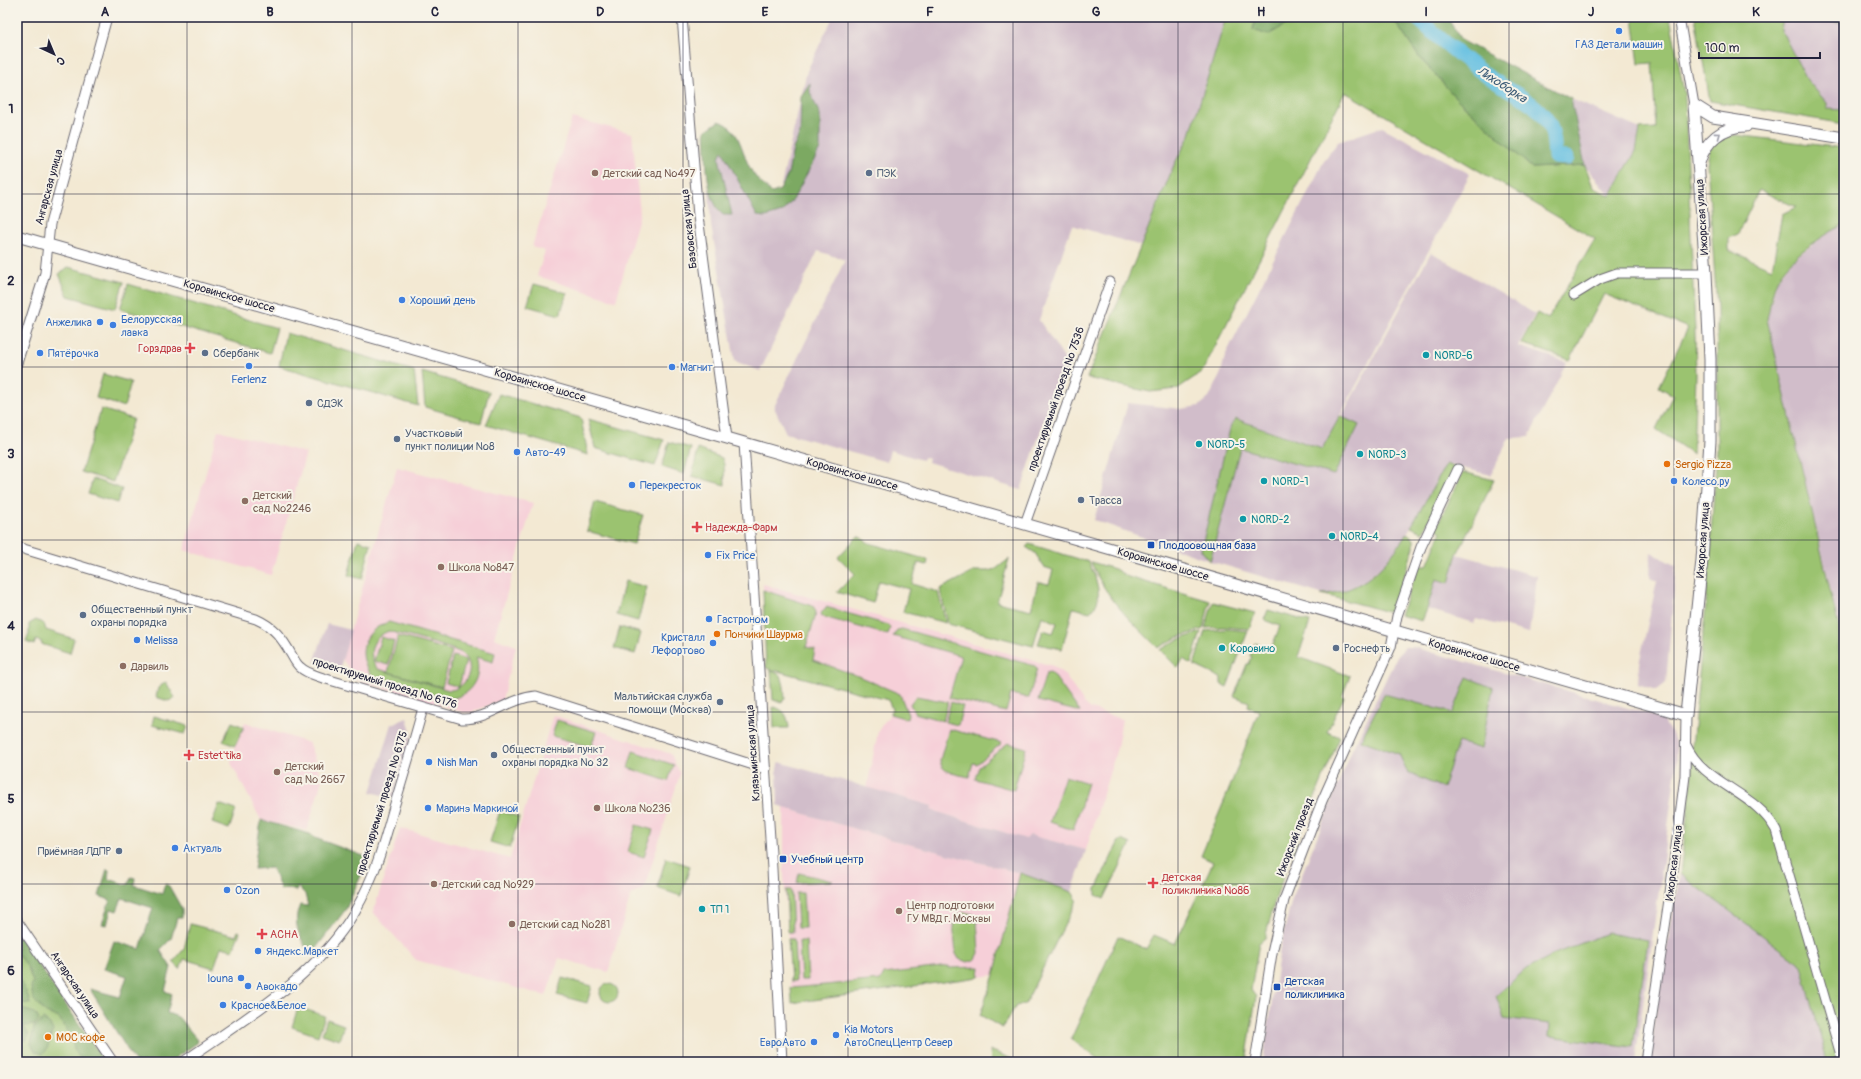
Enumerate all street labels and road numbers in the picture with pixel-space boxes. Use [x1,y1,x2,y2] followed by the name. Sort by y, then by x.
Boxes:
[33,148,65,226] street label: Ангарская улица
[1693,179,1711,255] street label: Ижорская улица
[678,189,700,269] street label: Базовская улица
[182,277,277,315] street label: Коровинское шоссе
[1025,325,1087,473] street label: проектируемый проезд № 7536
[493,366,588,404] street label: Коровинское шоссе
[805,455,900,493] street label: Коровинское шоссе
[1694,502,1712,578] street label: Ижорская улица
[1116,545,1211,583] street label: Коровинское шоссе
[1427,636,1522,674] street label: Коровинское шоссе
[311,655,459,711] street label: проектируемый проезд № 6176
[743,704,763,802] street label: Клязьминская улица
[354,729,410,877] street label: проектируемый проезд № 6175
[1274,796,1316,878] street label: Ижорский проезд
[1663,824,1685,902] street label: Ижорская улица
[48,949,102,1021] street label: Ангарская улица

